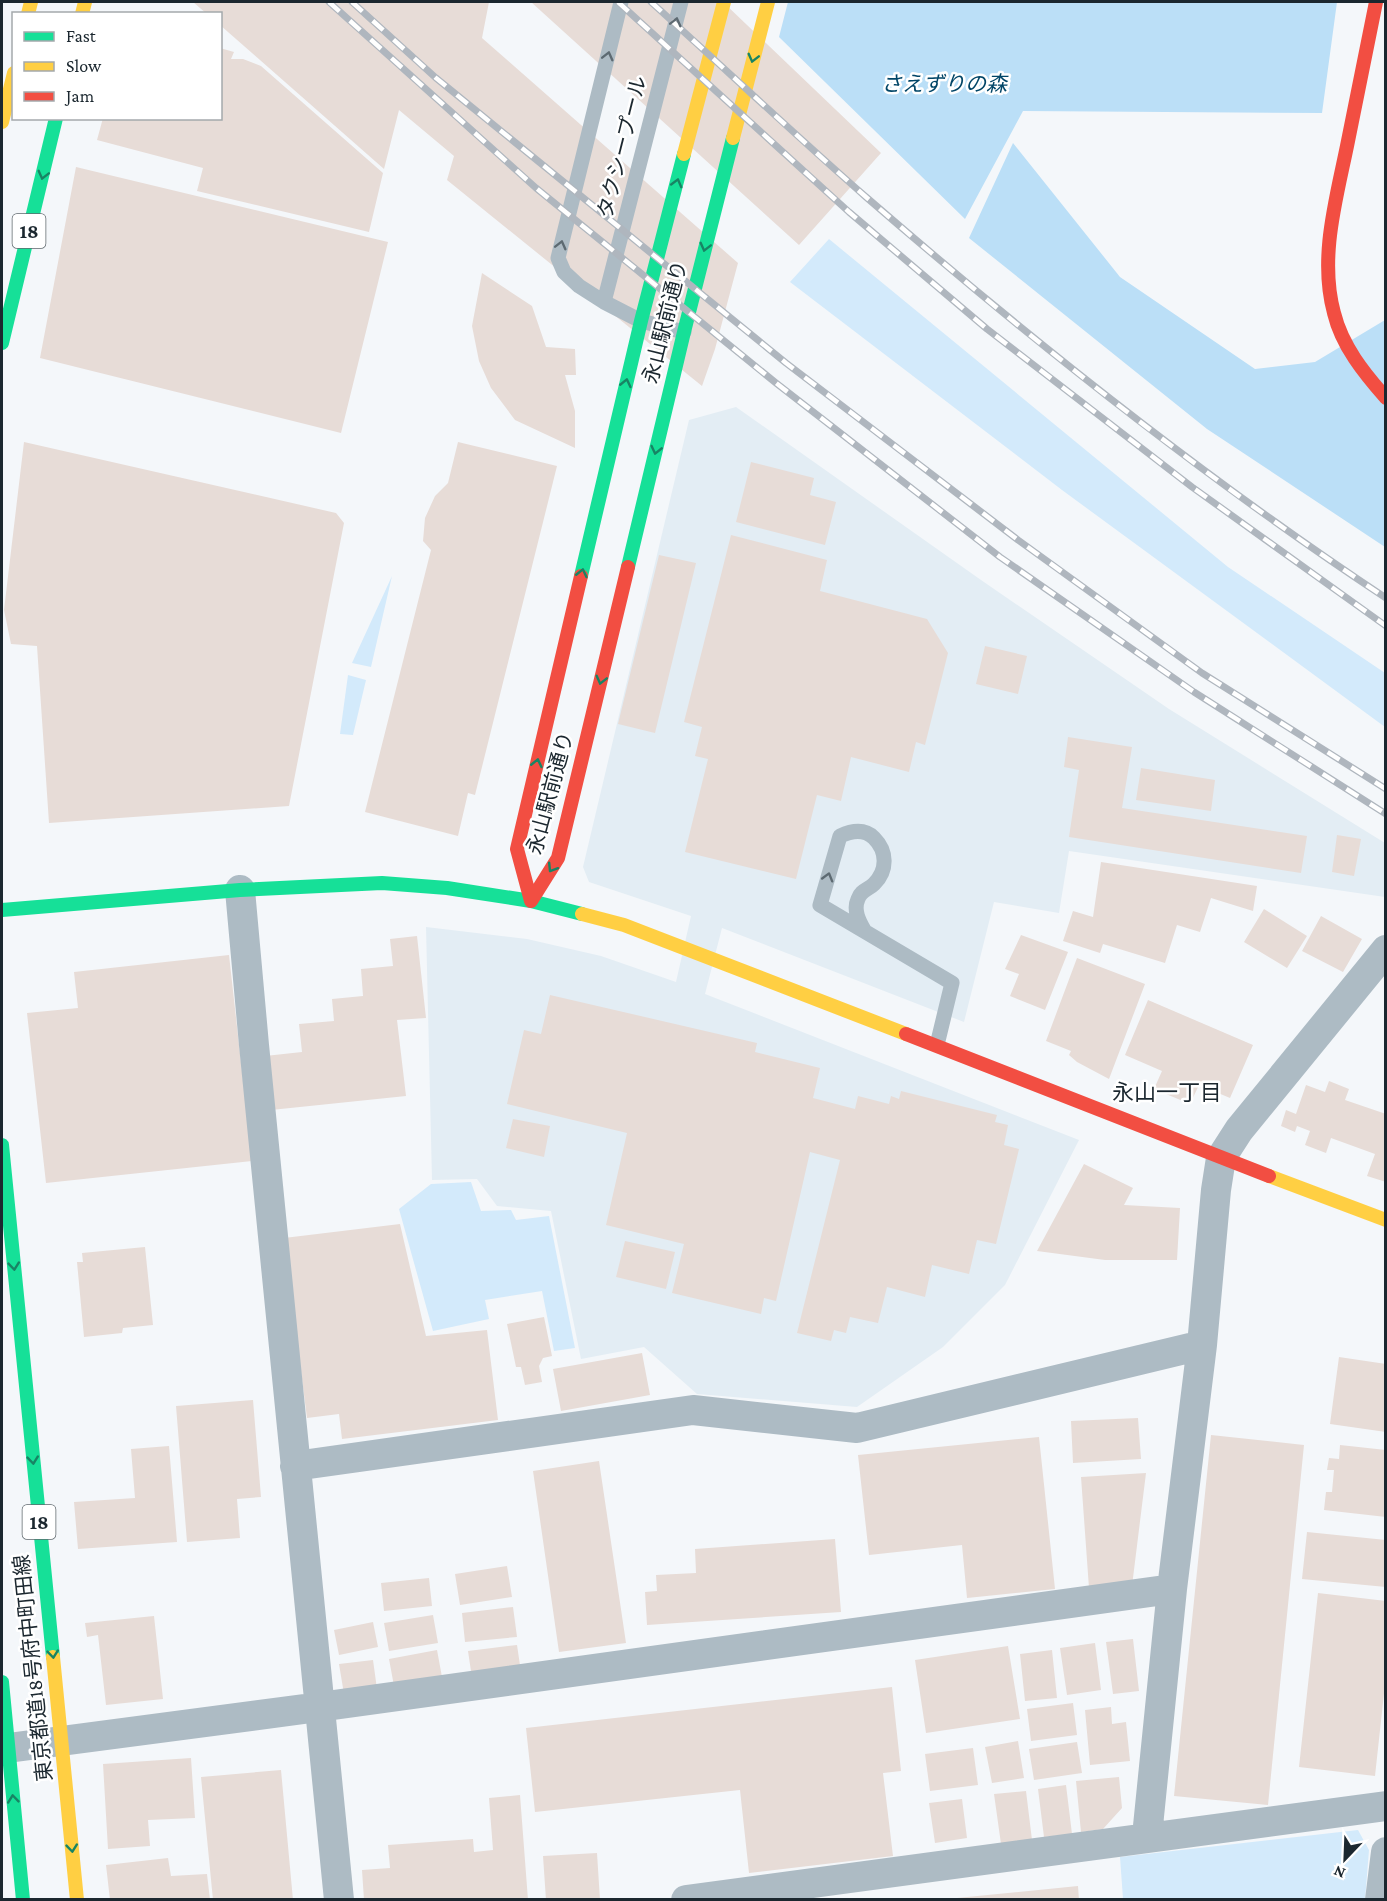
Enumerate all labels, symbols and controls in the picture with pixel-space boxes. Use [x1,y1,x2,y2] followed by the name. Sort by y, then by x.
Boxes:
[12,12,222,120] legend
[669,17,682,27] one-way arrow
[66,26,97,46] text: Fast
[601,51,613,61] one-way arrow
[748,53,761,63] one-way arrow
[66,56,102,76] text: Slow
[881,72,1009,96] park label: さえずりの森
[593,73,651,221] street label: タクシープール
[64,86,95,106] text: Jam
[37,170,50,180] one-way arrow
[670,178,682,189] one-way arrow
[12,214,46,248] road number: 18
[553,240,566,250] one-way arrow
[700,242,713,252] one-way arrow
[638,258,692,386] street label: 永山駅前通り
[619,378,632,388] one-way arrow
[650,445,663,455] one-way arrow
[574,568,587,578] one-way arrow
[595,675,608,685] one-way arrow
[522,729,578,857] street label: 永山駅前通り
[530,758,543,768] one-way arrow
[548,862,559,873] one-way arrow
[821,872,833,883] one-way arrow
[1112,1080,1222,1105] district label: 永山一丁目
[7,1262,20,1271] one-way arrow
[26,1456,39,1465] one-way arrow
[22,1505,56,1539] road number: 18
[9,1553,57,1783] street label: 東京都道18号府中町田線
[46,1650,59,1659] one-way arrow
[7,1795,20,1804] one-way arrow
[1315,1829,1375,1889] north arrow
[65,1844,78,1853] one-way arrow
[1331,1862,1348,1882] text: N

